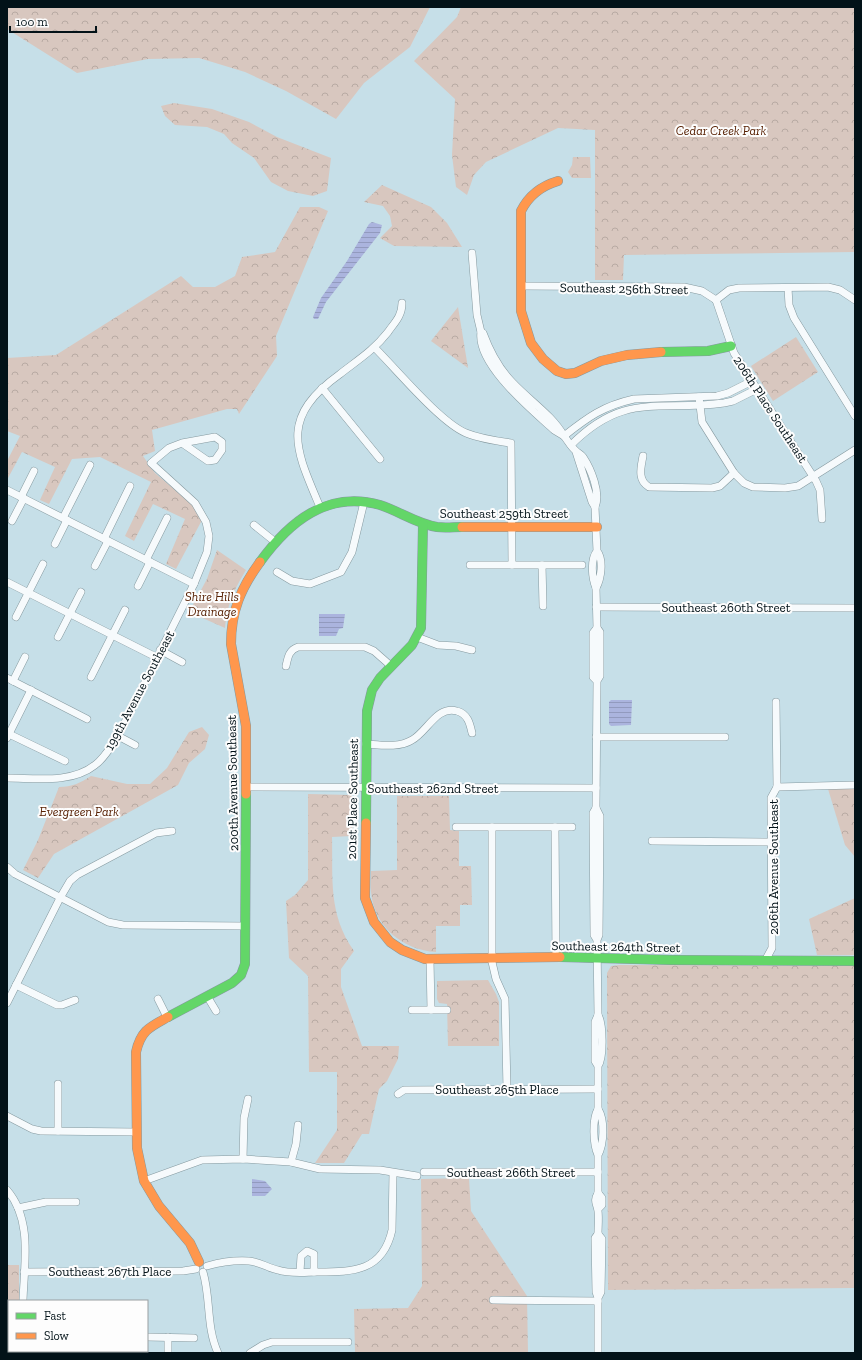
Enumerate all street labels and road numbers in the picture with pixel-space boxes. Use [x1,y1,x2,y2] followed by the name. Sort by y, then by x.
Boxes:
[560,280,688,297] street label: Southeast 256th Street
[730,353,811,466] street label: 206th Place Southeast
[440,506,568,521] street label: Southeast 259th Street
[661,600,791,615] street label: Southeast 260th Street
[102,628,177,753] street label: 199th Avenue Southeast
[224,715,241,851] street label: 200th Avenue Southeast
[344,738,361,860] street label: 201st Place Southeast
[368,781,499,796] street label: Southeast 262nd Street
[766,799,781,935] street label: 206th Avenue Southeast
[552,938,681,955] street label: Southeast 264th Street
[435,1082,559,1097] street label: Southeast 265th Place
[447,1165,575,1180] street label: Southeast 266th Street
[49,1264,171,1279] street label: Southeast 267th Place

